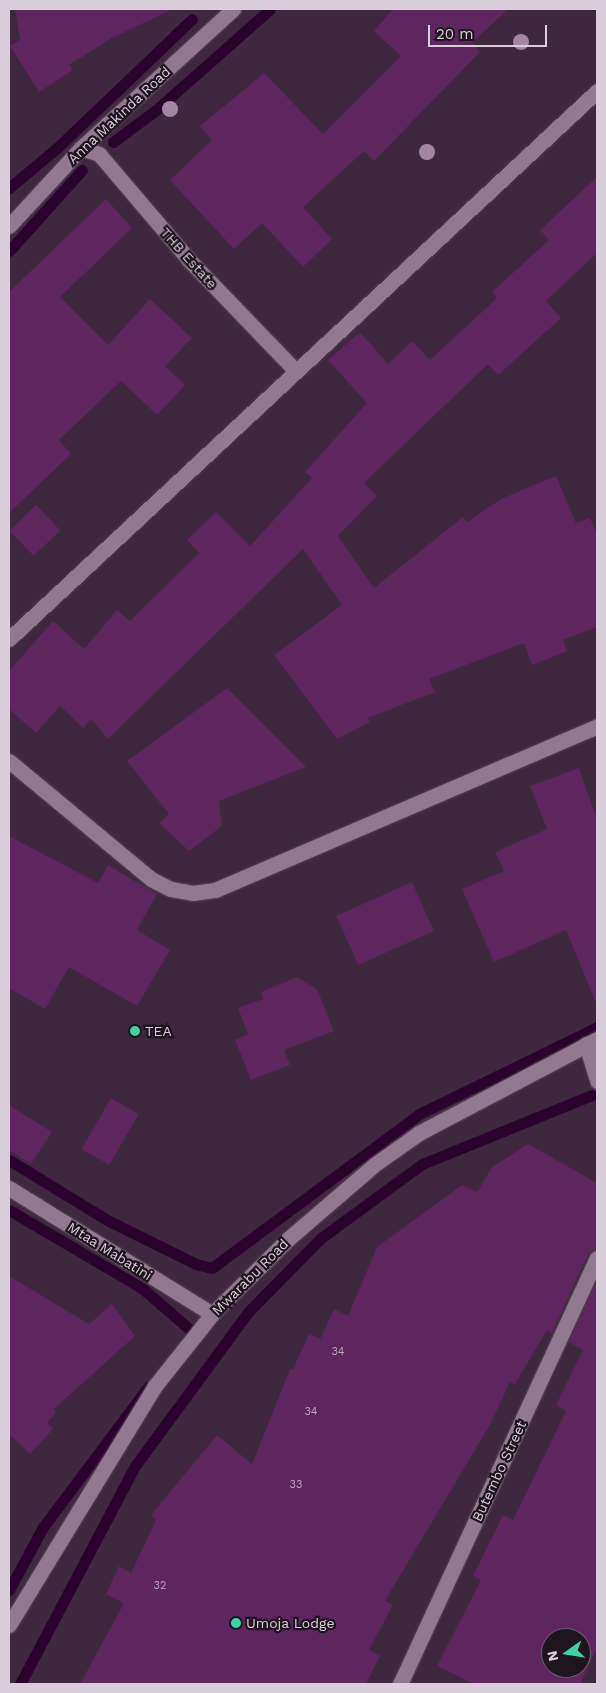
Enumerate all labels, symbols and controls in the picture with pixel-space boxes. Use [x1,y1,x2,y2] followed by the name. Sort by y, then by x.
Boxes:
[431,15,550,47] scale bar
[436,25,474,43] text: 20 m
[64,63,174,167] street label: Anna Makinda Road
[157,224,221,292] street label: THB Estate
[145,1023,172,1039] place label: TEA
[129,1025,141,1037] marker: TEA
[65,1218,155,1284] street label: Mtaa Mabatini
[208,1235,292,1319] street label: Mwarabu Road
[331,1345,345,1359] house number: 34
[304,1405,318,1419] house number: 34
[468,1418,530,1524] street label: Butembo Street
[290,1478,302,1492] house number: 33
[154,1579,166,1593] house number: 32
[246,1615,335,1631] place label: Umoja Lodge
[230,1617,242,1629] marker: Umoja Lodge
[541,1628,591,1678] north arrow
[543,1649,561,1663] text: N

